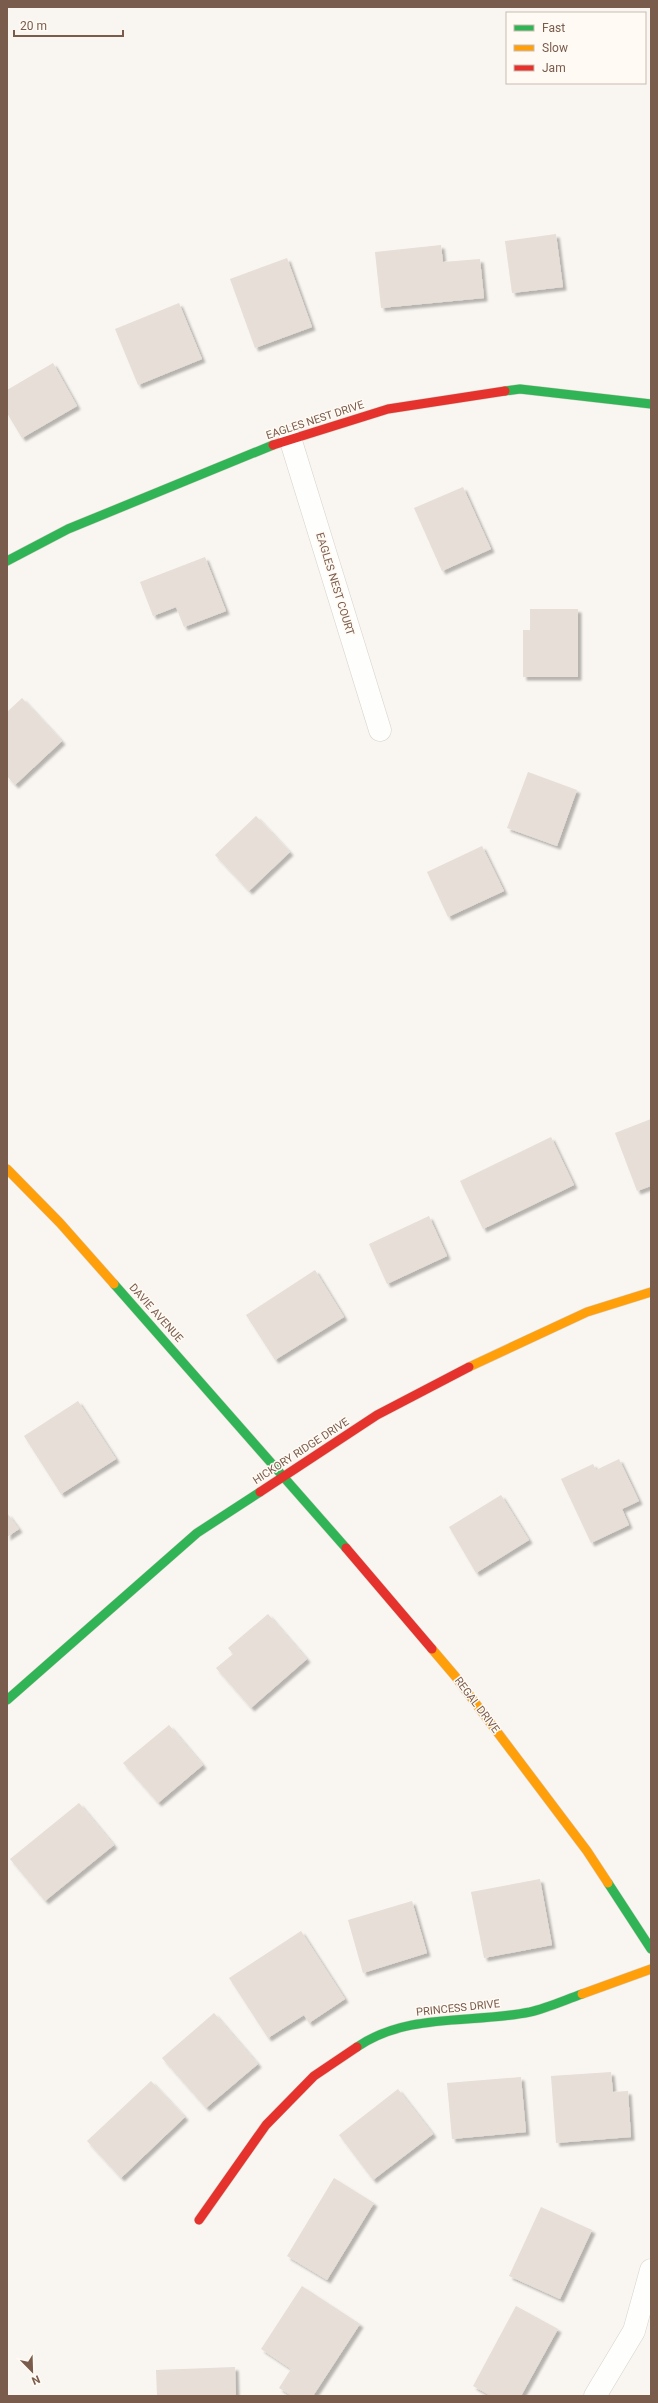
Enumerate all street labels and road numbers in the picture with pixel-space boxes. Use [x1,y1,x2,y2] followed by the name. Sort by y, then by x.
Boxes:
[264,398,366,442] street label: EAGLES NEST DRIVE
[313,531,357,637] street label: EAGLES NEST COURT
[126,1281,186,1345] street label: DAVIE AVENUE
[251,1415,351,1487] street label: HICKORY RIDGE DRIVE
[452,1674,502,1736] street label: REGAL DRIVE
[416,1997,500,2019] street label: PRINCESS DRIVE

